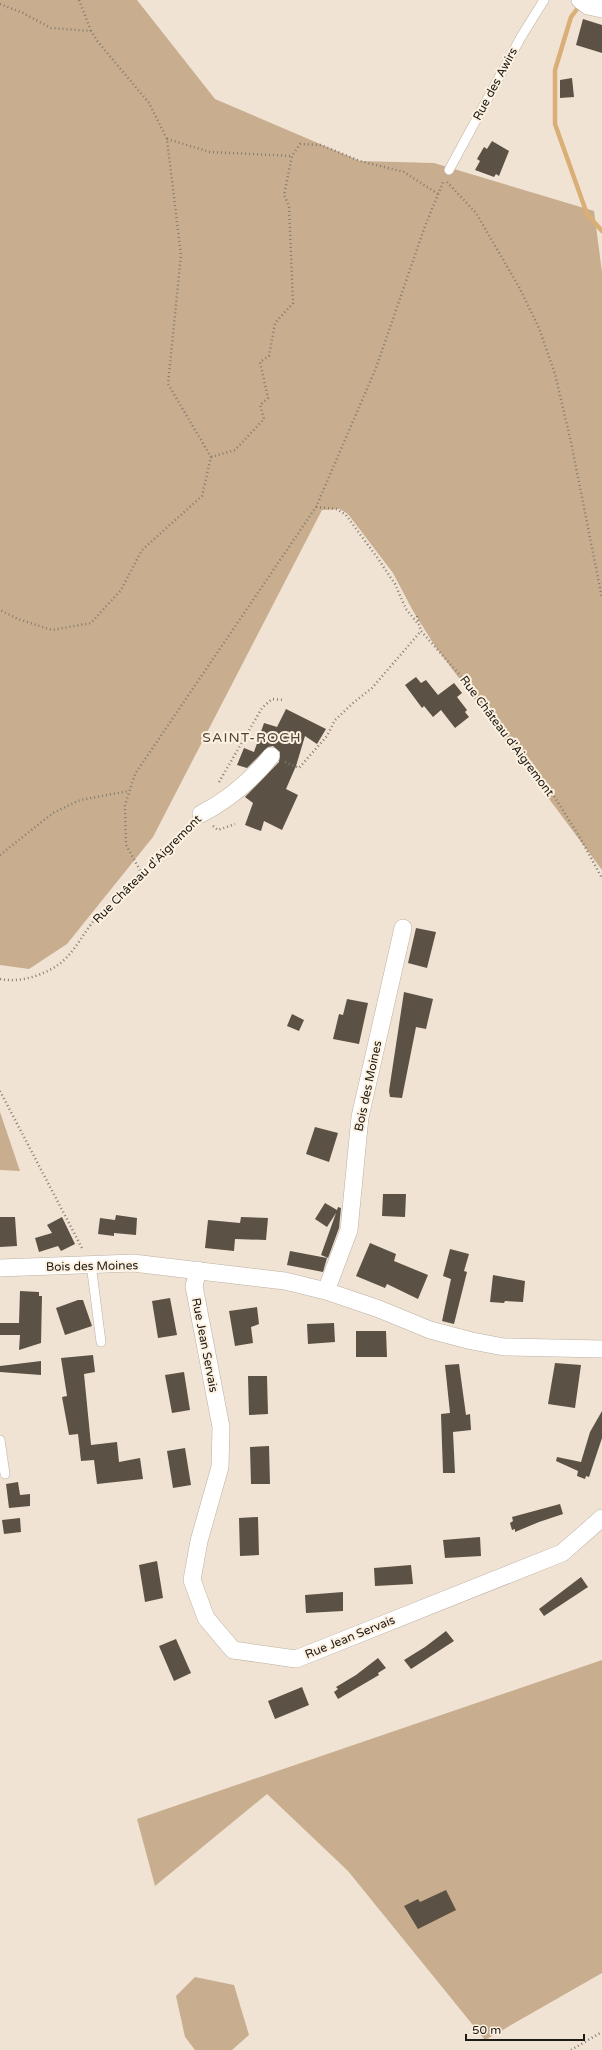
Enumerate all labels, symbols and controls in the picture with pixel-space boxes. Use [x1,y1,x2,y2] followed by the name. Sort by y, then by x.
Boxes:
[470,45,520,123] street label: Rue des Awirs
[457,673,557,799] street label: Rue Château d'Aigremont
[202,729,302,746] district label: SAINT-ROCH
[90,812,204,926] street label: Rue Château d'Aigremont
[352,1039,384,1133] street label: Bois des Moines
[46,1258,138,1274] street label: Bois des Moines
[189,1297,221,1394] street label: Rue Jean Servais
[303,1612,397,1661] street label: Rue Jean Servais
[466,2016,584,2042] scale bar
[472,2023,501,2037] text: 50 m

